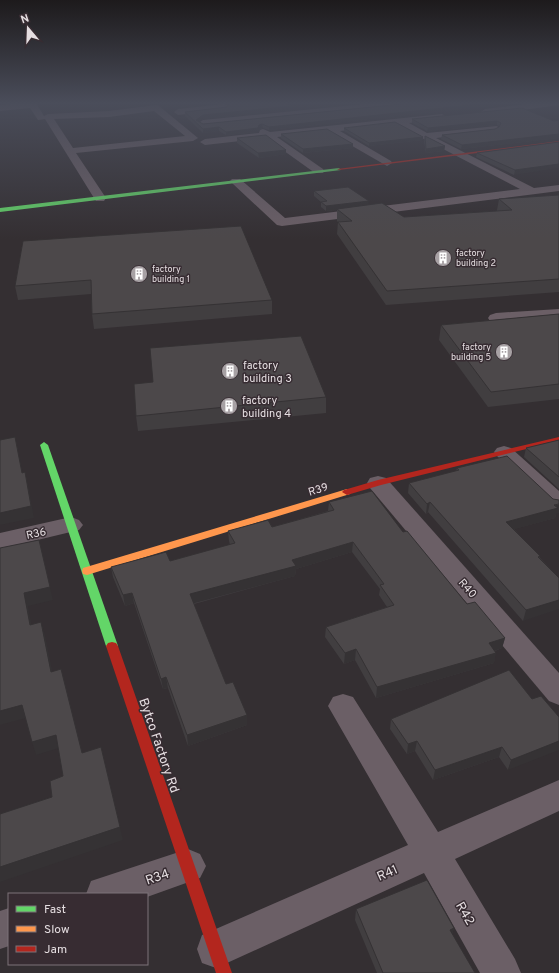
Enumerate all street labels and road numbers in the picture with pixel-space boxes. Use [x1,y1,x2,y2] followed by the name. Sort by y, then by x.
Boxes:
[307,480,330,500] street label: R39
[25,525,48,543] street label: R36
[455,576,479,601] street label: R40
[134,696,182,795] street label: Bytco Factory Rd
[375,862,401,885] street label: R41
[144,866,172,889] street label: R34
[451,899,477,929] street label: R42

